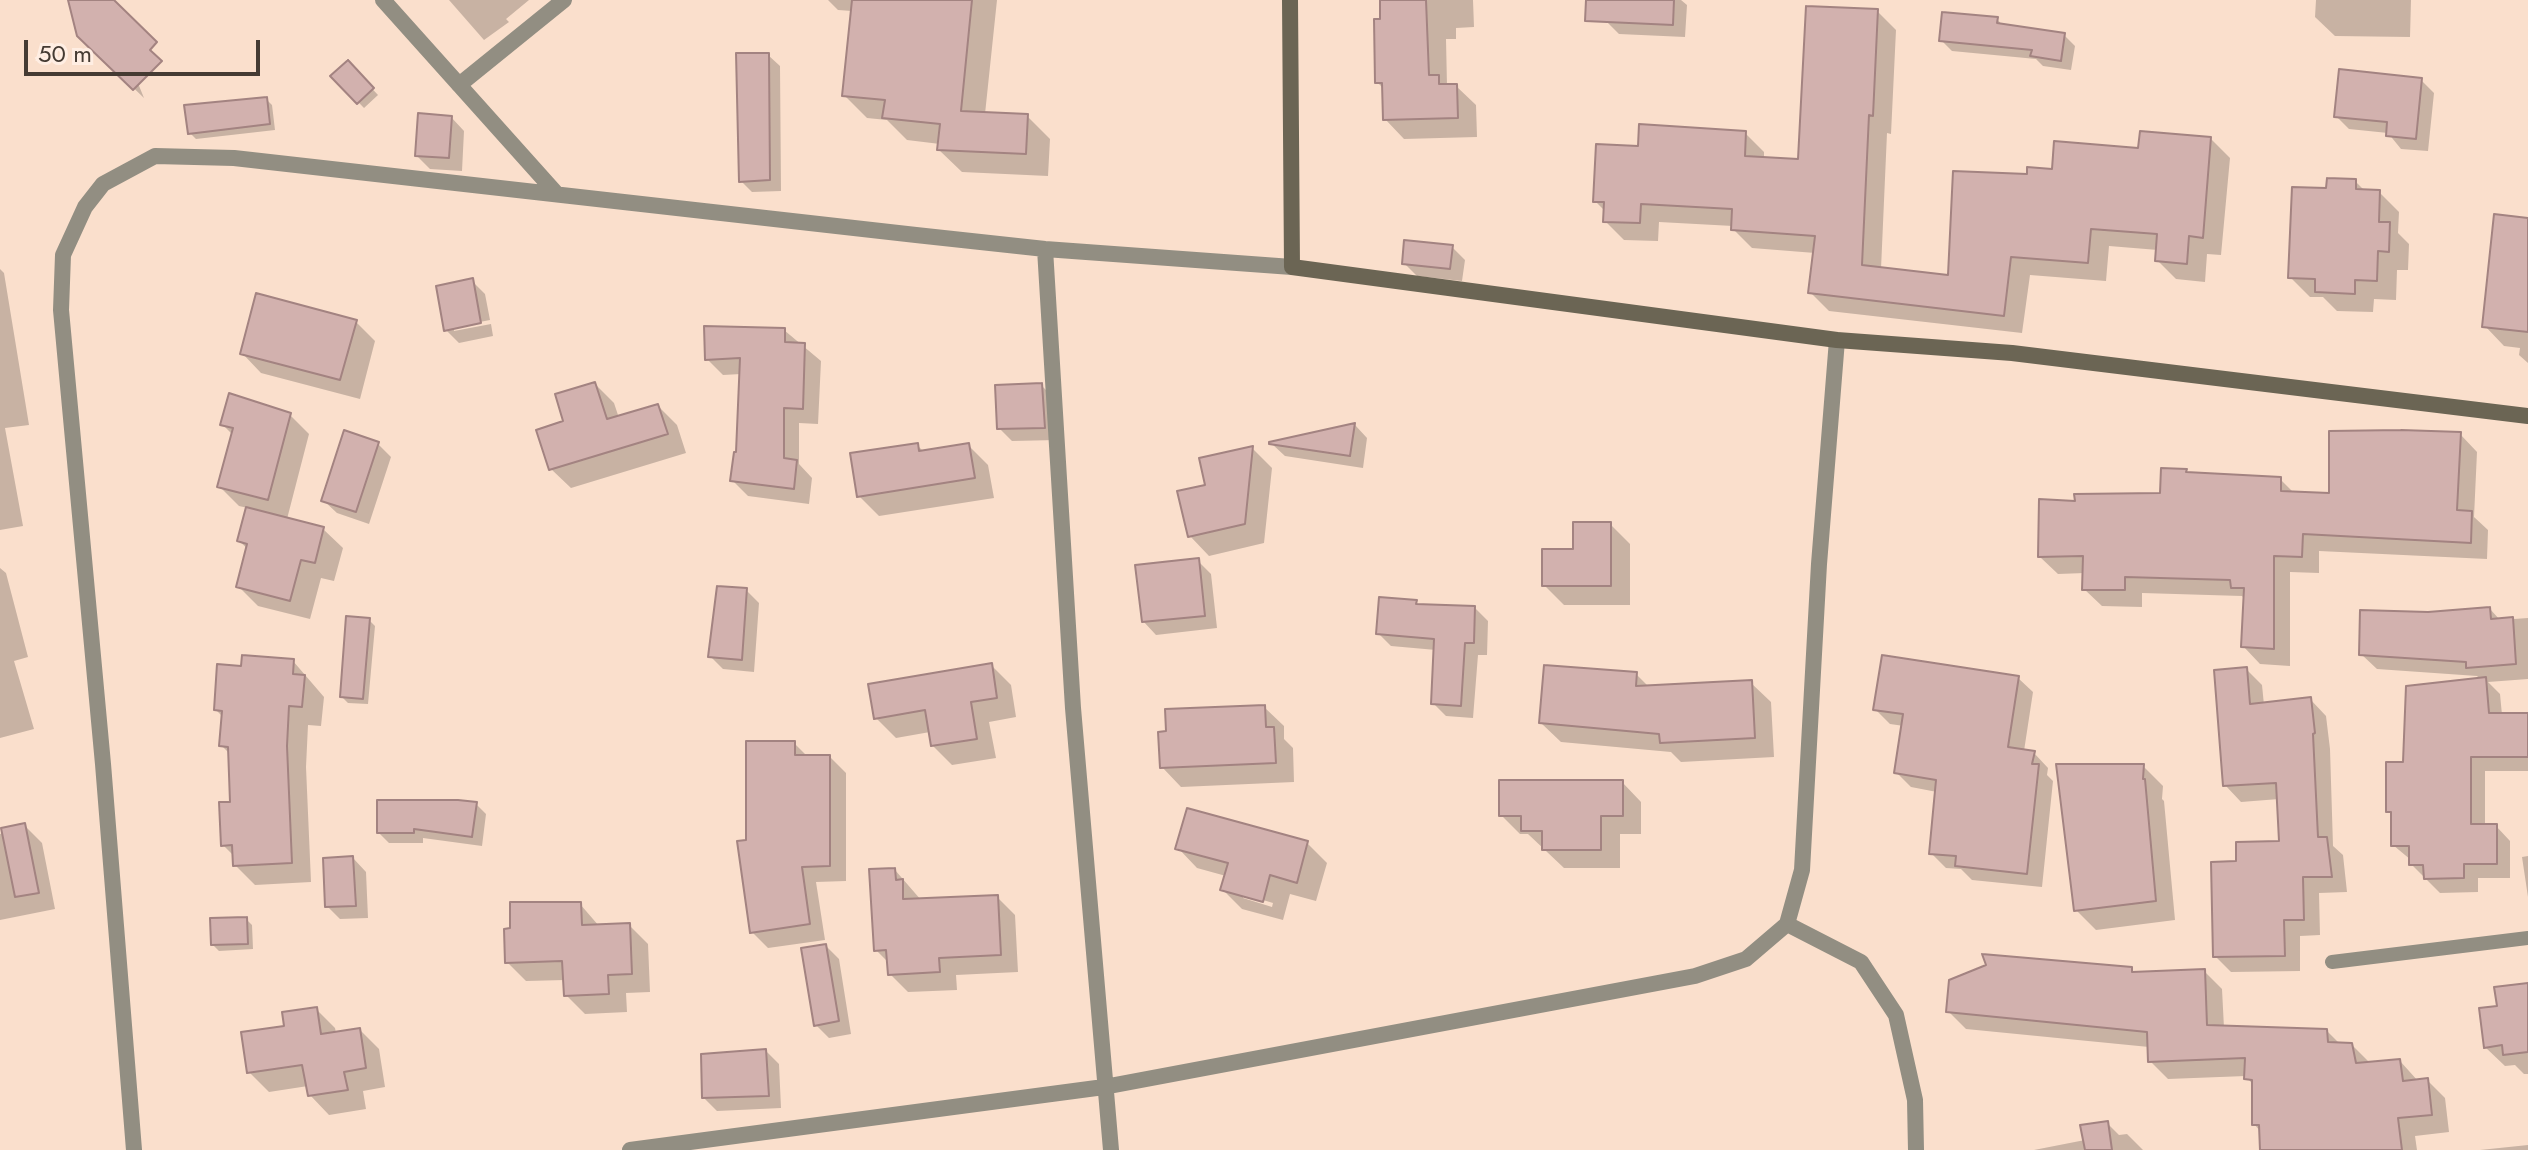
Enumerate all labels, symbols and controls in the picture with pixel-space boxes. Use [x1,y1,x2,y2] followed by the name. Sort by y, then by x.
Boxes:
[28,24,264,74] scale bar
[38,36,92,71] text: 50 m

